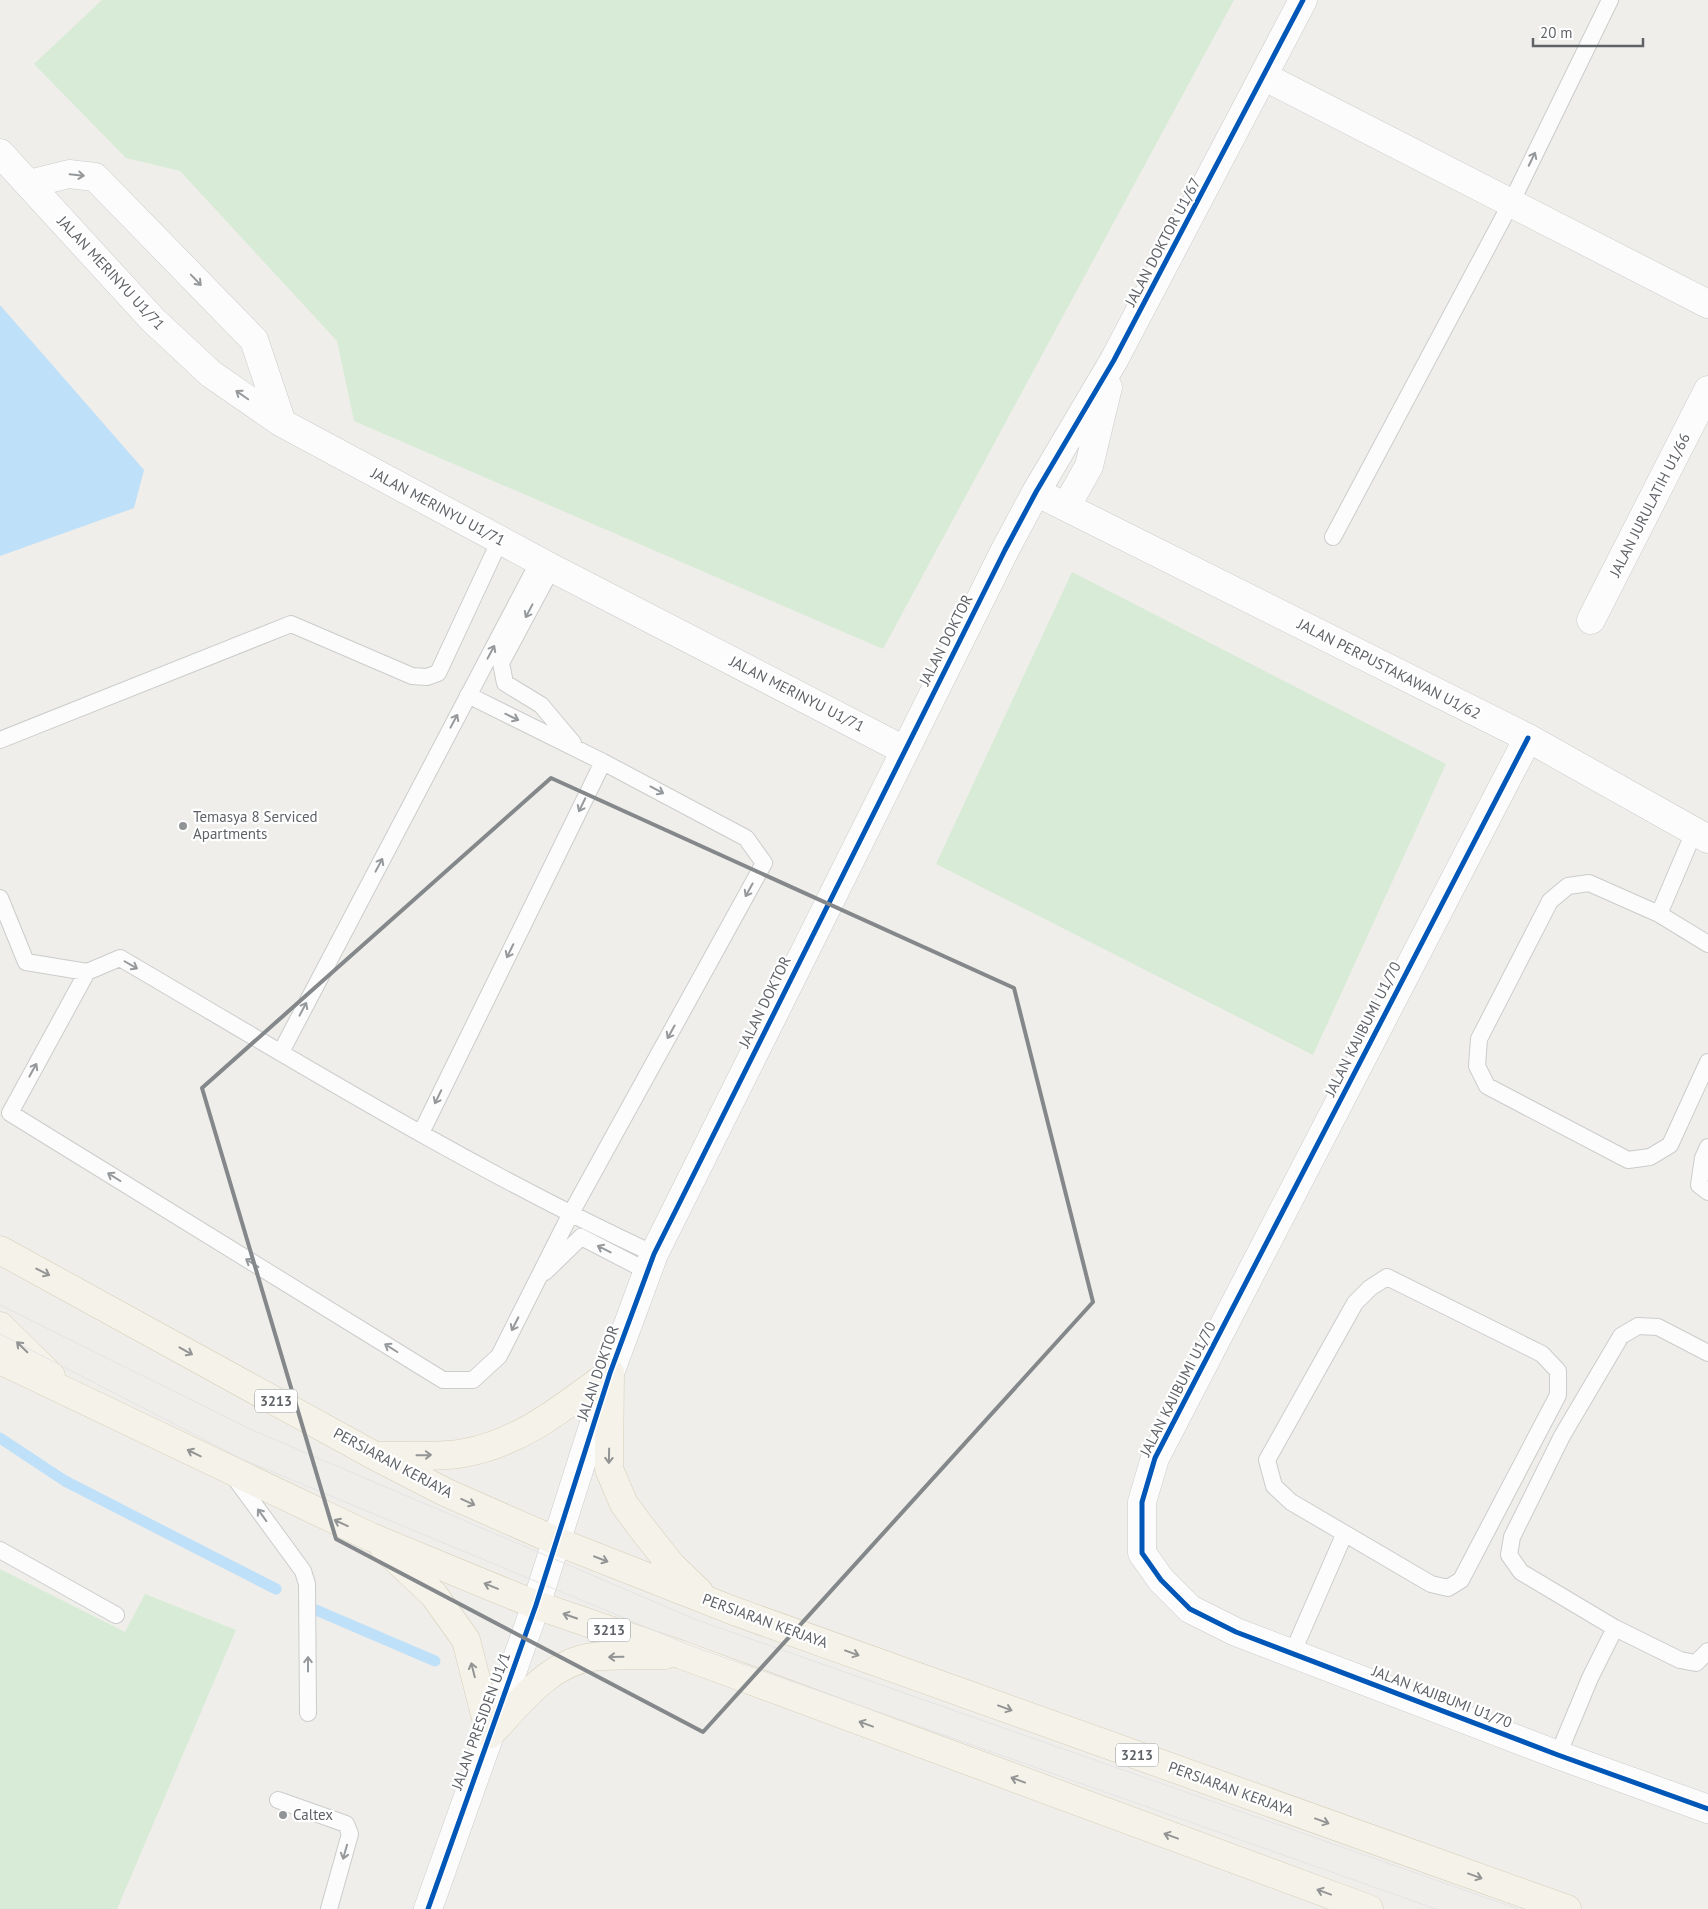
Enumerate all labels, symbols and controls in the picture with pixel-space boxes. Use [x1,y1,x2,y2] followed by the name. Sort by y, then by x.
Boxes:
[1533,15,1643,47] scale bar
[1540,23,1573,42] text: 20 m
[1528,152,1538,167] one-way arrow
[68,170,84,180] one-way arrow
[1120,174,1205,310] street label: JALAN DOKTOR U1/67
[53,211,169,334] street label: JALAN MERINYU U1/71
[190,274,202,286] one-way arrow
[235,390,249,400] one-way arrow
[1605,430,1694,581] street label: JALAN JURULATIH U1/66
[367,463,508,550] street label: JALAN MERINYU U1/71
[914,591,977,689] street label: JALAN DOKTOR
[524,603,533,618] one-way arrow
[1294,614,1484,723] street label: JALAN PERPUSTAKAWAN U1/62
[486,645,496,660] one-way arrow
[726,651,868,736] street label: JALAN MERINYU U1/71
[504,713,519,722] one-way arrow
[450,714,460,729] one-way arrow
[649,786,663,796] one-way arrow
[576,798,586,813] one-way arrow
[193,807,318,843] place label: Temasya 8 Serviced Apartments
[177,820,189,832] marker: Temasya 8 Serviced Apartments
[375,858,384,873] one-way arrow
[744,882,754,897] one-way arrow
[505,943,514,958] one-way arrow
[734,953,795,1052] street label: JALAN DOKTOR
[1320,958,1405,1100] street label: JALAN KAJIBUMI U1/70
[124,961,138,971] one-way arrow
[299,1002,308,1017] one-way arrow
[665,1024,675,1039] one-way arrow
[29,1064,39,1078] one-way arrow
[433,1089,442,1104] one-way arrow
[107,1172,121,1183] one-way arrow
[597,1244,612,1253] one-way arrow
[246,1257,260,1267] one-way arrow
[36,1267,51,1277] one-way arrow
[510,1317,520,1332] one-way arrow
[1135,1318,1220,1460] street label: JALAN KAJIBUMI U1/70
[572,1323,623,1424] street label: JALAN DOKTOR
[16,1341,28,1353] one-way arrow
[384,1343,398,1353] one-way arrow
[178,1346,193,1356] one-way arrow
[255,1390,297,1412] road number: 3213
[330,1423,456,1502] street label: PERSIARAN KERJAYA
[187,1448,202,1458] one-way arrow
[604,1448,614,1464] one-way arrow
[416,1450,432,1459] one-way arrow
[460,1497,475,1507] one-way arrow
[257,1509,267,1523] one-way arrow
[334,1518,349,1527] one-way arrow
[593,1555,609,1564] one-way arrow
[484,1581,499,1590] one-way arrow
[700,1589,831,1652] street label: PERSIARAN KERJAYA
[563,1611,578,1620] one-way arrow
[588,1618,630,1642] road number: 3213
[446,1649,514,1793] street label: JALAN PRESIDEN U1/1
[844,1649,859,1658] one-way arrow
[608,1652,624,1661] one-way arrow
[303,1656,312,1672] one-way arrow
[1369,1661,1515,1732] street label: JALAN KAJIBUMI U1/70
[468,1663,477,1679] one-way arrow
[997,1703,1013,1713] one-way arrow
[859,1719,874,1728] one-way arrow
[1116,1744,1158,1766] road number: 3213
[1166,1757,1297,1820] street label: PERSIARAN KERJAYA
[1011,1775,1027,1784] one-way arrow
[293,1805,333,1824] place label: Caltex
[277,1809,289,1821] marker: Caltex
[1314,1817,1330,1826] one-way arrow
[1164,1831,1179,1840] one-way arrow
[340,1843,349,1859] one-way arrow
[1467,1872,1483,1881] one-way arrow
[1316,1887,1332,1896] one-way arrow

